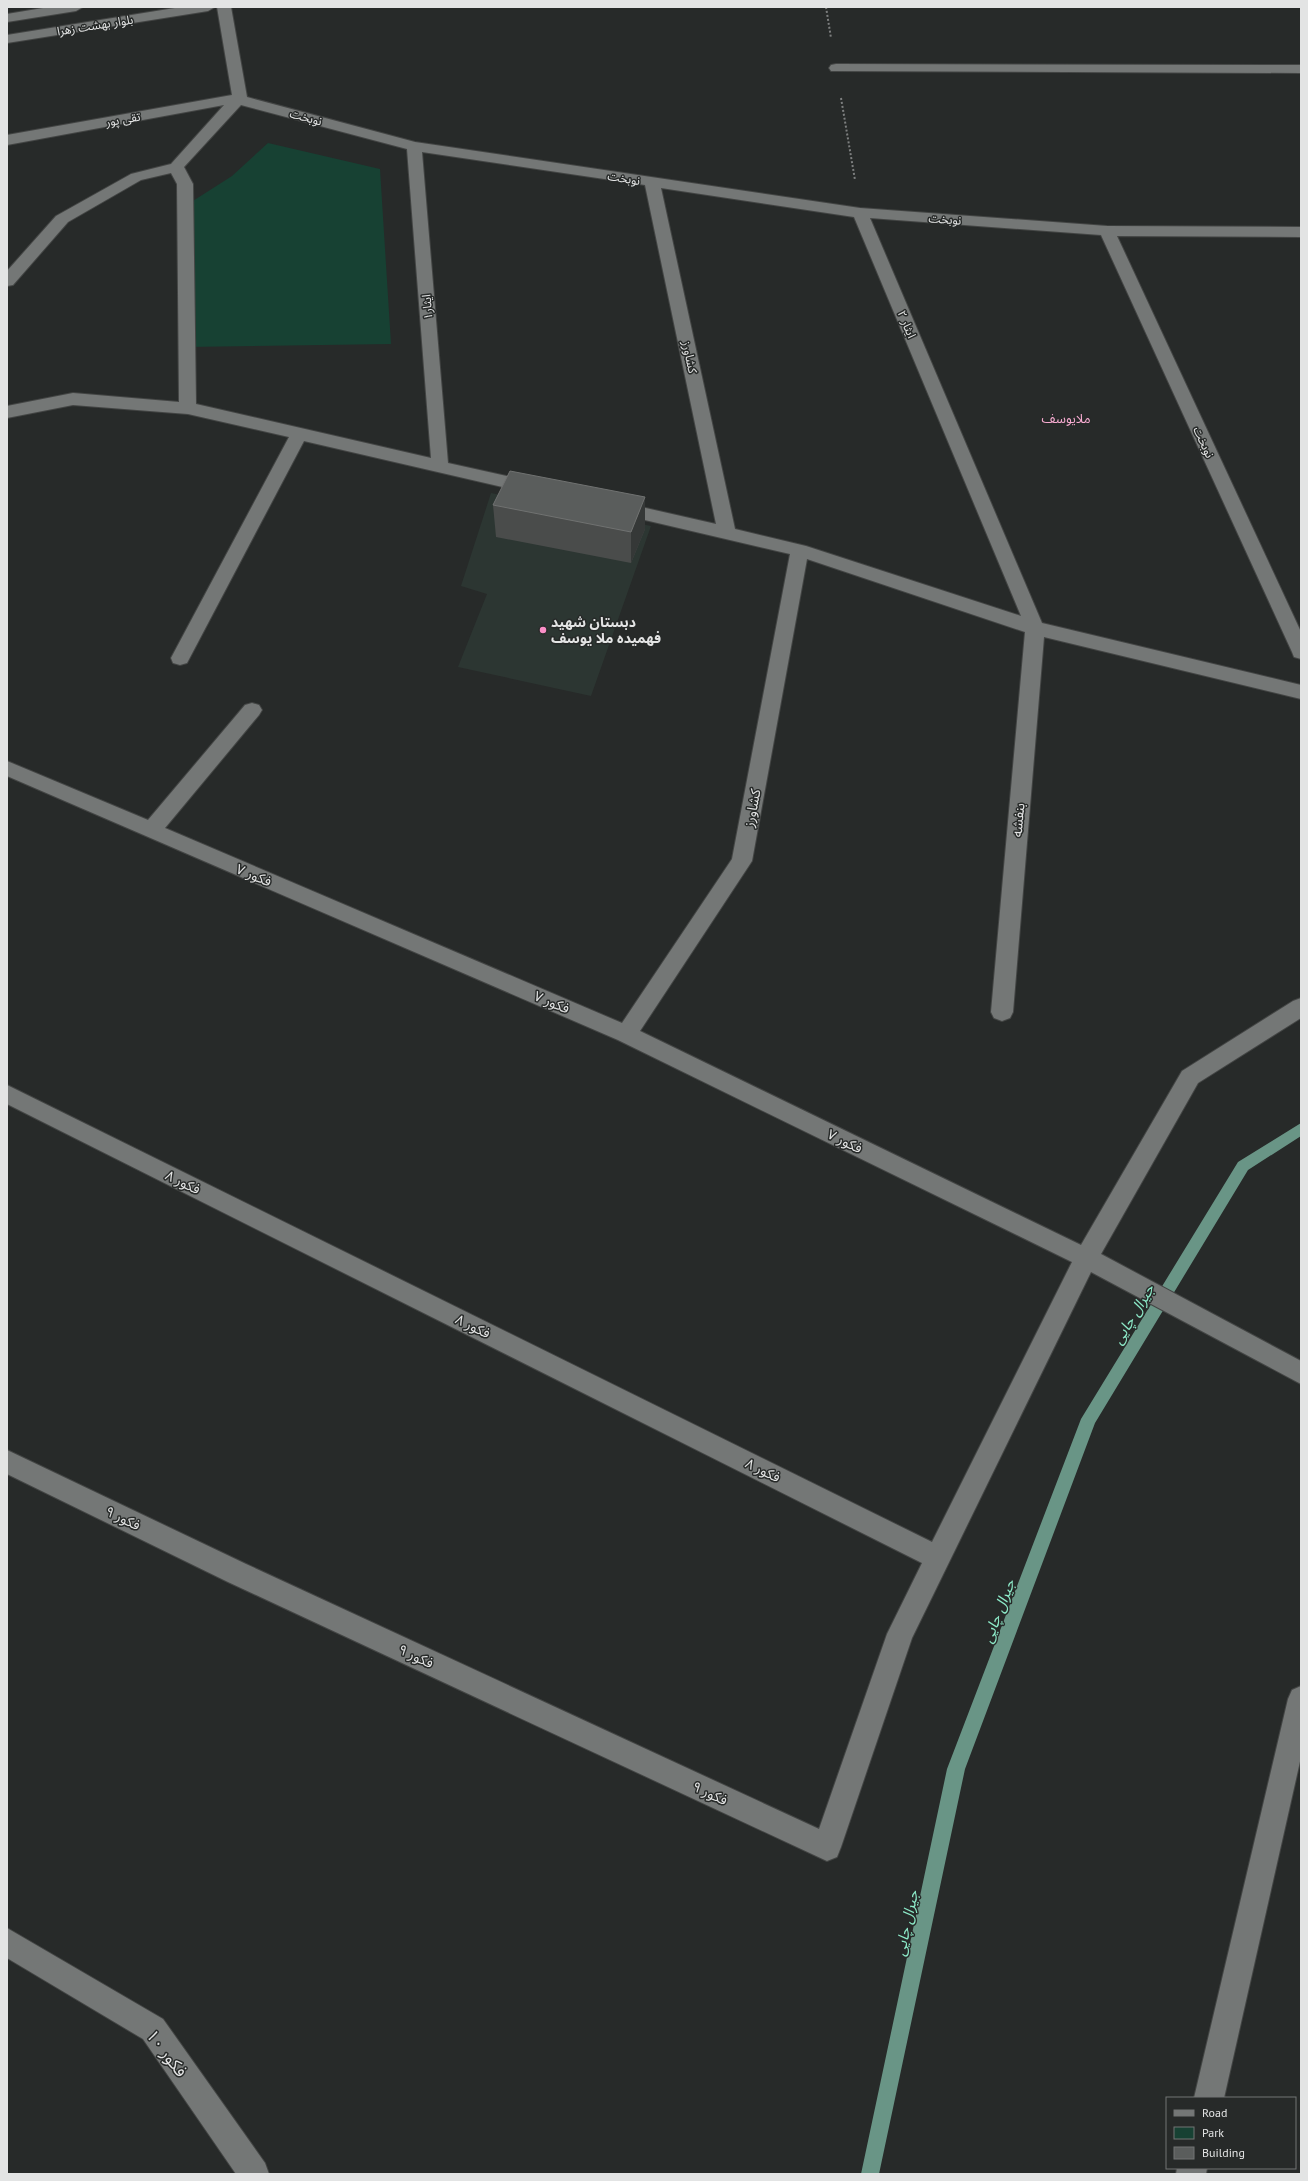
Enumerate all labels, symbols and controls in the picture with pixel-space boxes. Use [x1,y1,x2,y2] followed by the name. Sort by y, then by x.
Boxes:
[56,12,134,38] street label: بلوار بهشت زهرا
[288,105,324,129] street label: نوبخت
[103,108,142,131] street label: تقی پور
[607,168,641,188] street label: نوبخت
[928,210,962,228] street label: نوبخت
[418,293,436,320] street label: ایثار۱
[894,308,920,340] street label: ایثار ۲
[679,338,701,376] street label: کشاورز
[1041,410,1091,427] district label: ملایوسف
[1190,424,1218,460] street label: نوبخت
[551,613,661,647] place label: دبستان شهید فهمیده ملا یوسف
[538,625,548,635] marker: دبستان شهید فهمیده ملا یوسف
[739,787,765,829] street label: کشاورز
[1008,802,1028,838] street label: بنفشه
[234,860,274,890] street label: فکور ۷
[532,987,572,1017] street label: فکور ۷
[824,1125,866,1157] street label: فکور ۷
[162,1166,204,1198] street label: فکور ۸
[1108,1280,1159,1348] water label: جیرال چایی
[452,1310,494,1342] street label: فکور ۸
[742,1454,784,1486] street label: فکور ۸
[102,1502,144,1534] street label: فکور ۹
[977,1576,1020,1646] water label: جیرال چایی
[395,1640,437,1672] street label: فکور ۹
[689,1777,731,1809] street label: فکور ۹
[890,1888,923,1958] water label: جیرال چایی
[142,2025,192,2081] street label: فکور ۱۰
[1166,2097,1296,2169] legend
[1202,2105,1227,2120] text: Road
[1202,2125,1224,2140] text: Park
[1202,2145,1245,2160] text: Building

